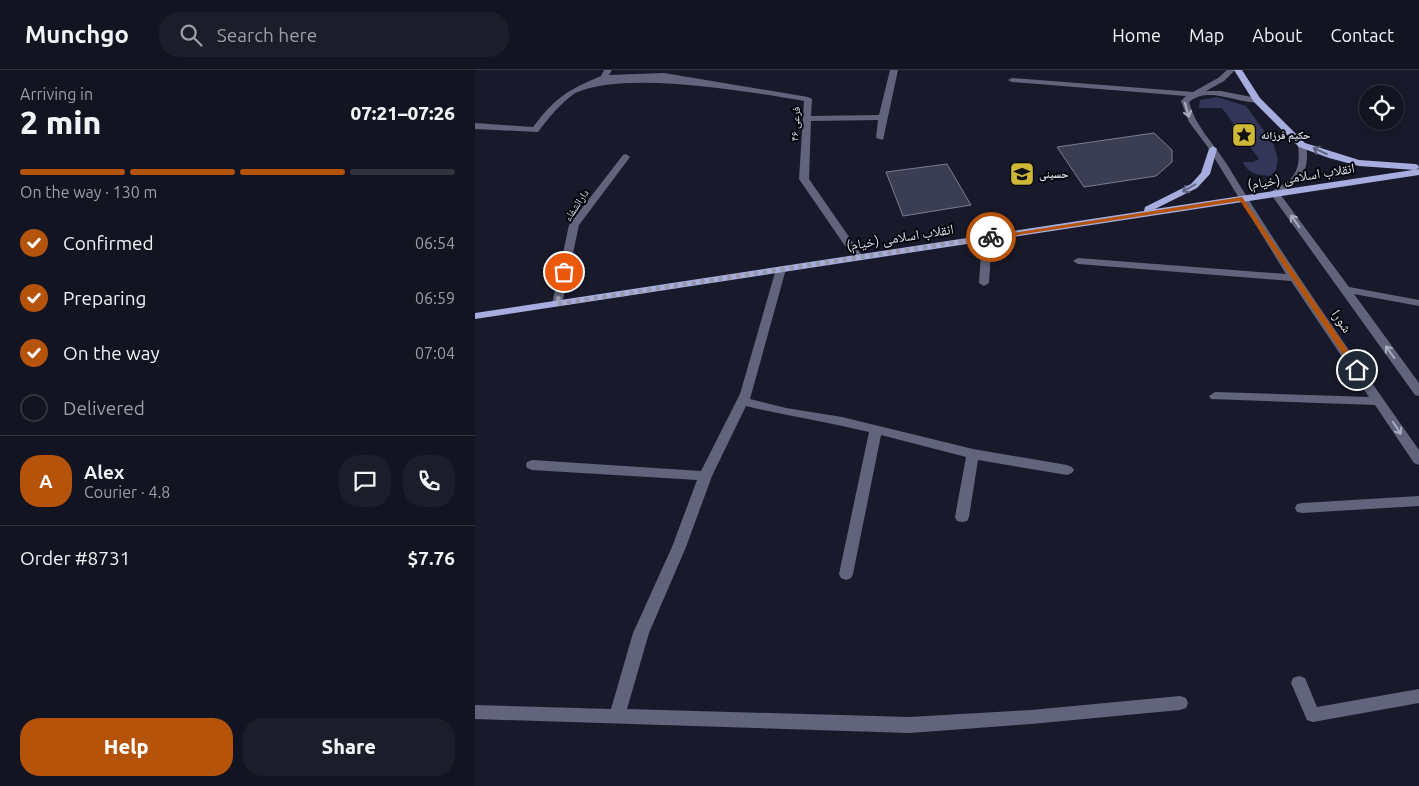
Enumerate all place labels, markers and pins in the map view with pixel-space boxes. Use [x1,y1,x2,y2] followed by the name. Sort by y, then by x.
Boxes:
[1231,122,1257,148] place icon: حکیم فرزانه
[1261,129,1310,143] place label: حکیم فرزانه
[1009,161,1035,187] school or university icon: حسینی
[1039,168,1069,182] place label: حسینی
[543,251,585,293] pin
[1336,349,1378,391] pin

